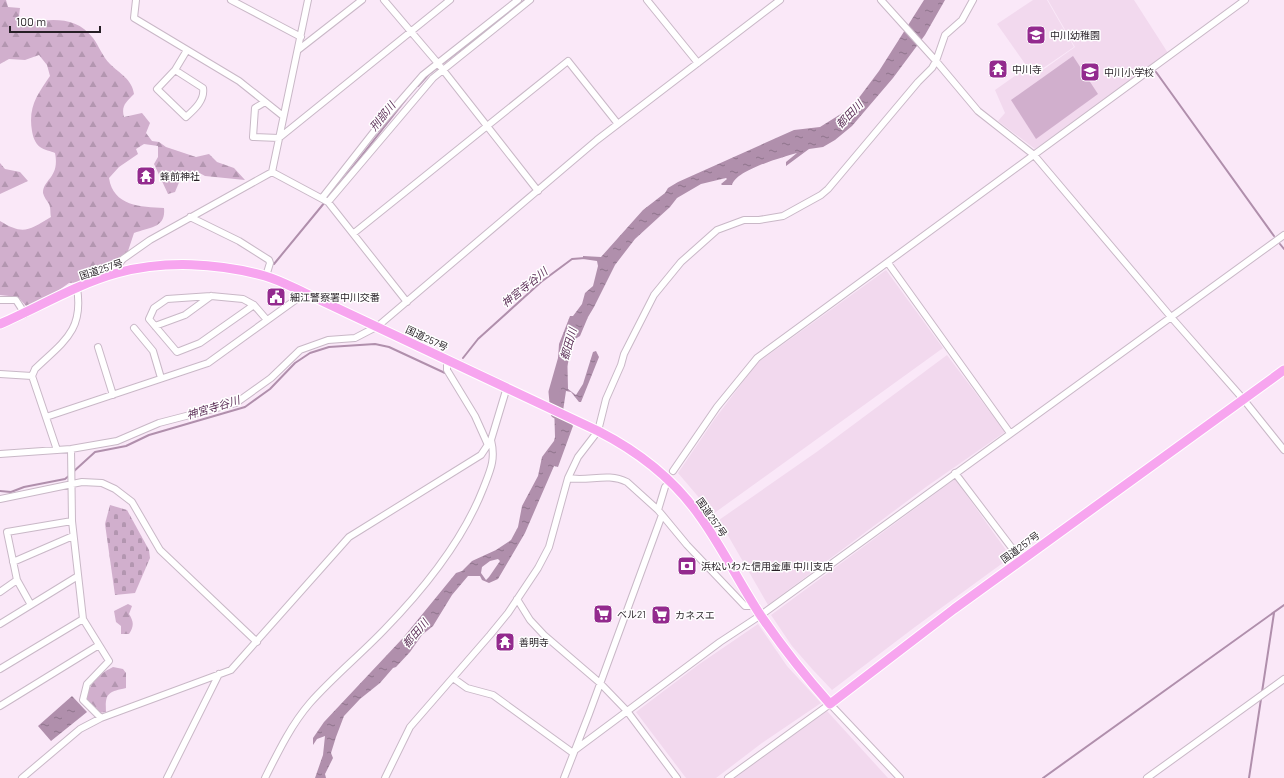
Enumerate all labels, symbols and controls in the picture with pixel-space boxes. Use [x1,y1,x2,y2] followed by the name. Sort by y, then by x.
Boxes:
[10,8,100,34] scale bar
[16,14,46,28] text: 100 m
[1025,24,1047,46] school or university icon: 中川幼稚園
[1050,29,1100,41] place label: 中川幼稚園
[987,58,1009,80] temple icon: 中川寺
[1079,61,1101,83] school or university icon: 中川小学校
[1012,63,1042,75] place label: 中川寺
[1104,66,1154,78] place label: 中川小学校
[833,97,866,130] water label: 都田川
[367,98,398,133] water label: 刑部川
[135,165,157,187] temple icon: 蜂前神社
[160,170,200,182] place label: 蜂前神社
[78,256,124,282] street label: 国道257号
[499,264,550,309] water label: 神宮寺谷川
[265,286,287,308] public building icon: 細江警察署中川交番
[290,291,380,303] place label: 細江警察署中川交番
[404,323,450,353] street label: 国道257号
[557,325,579,362] water label: 都田川
[185,392,242,421] water label: 神宮寺谷川
[694,495,730,539] street label: 国道257号
[998,529,1042,565] street label: 国道257号
[676,555,698,577] bank icon: 浜松いわた信用金庫 中川支店
[701,560,833,572] place label: 浜松いわた信用金庫 中川支店
[592,603,614,625] supermarket icon: ベル21
[650,604,672,626] supermarket icon: カネスエ
[617,608,646,620] place label: ベル21
[675,609,715,621] place label: カネスエ
[399,615,431,650] water label: 都田川
[494,631,516,653] temple icon: 善明寺
[519,636,549,648] place label: 善明寺

